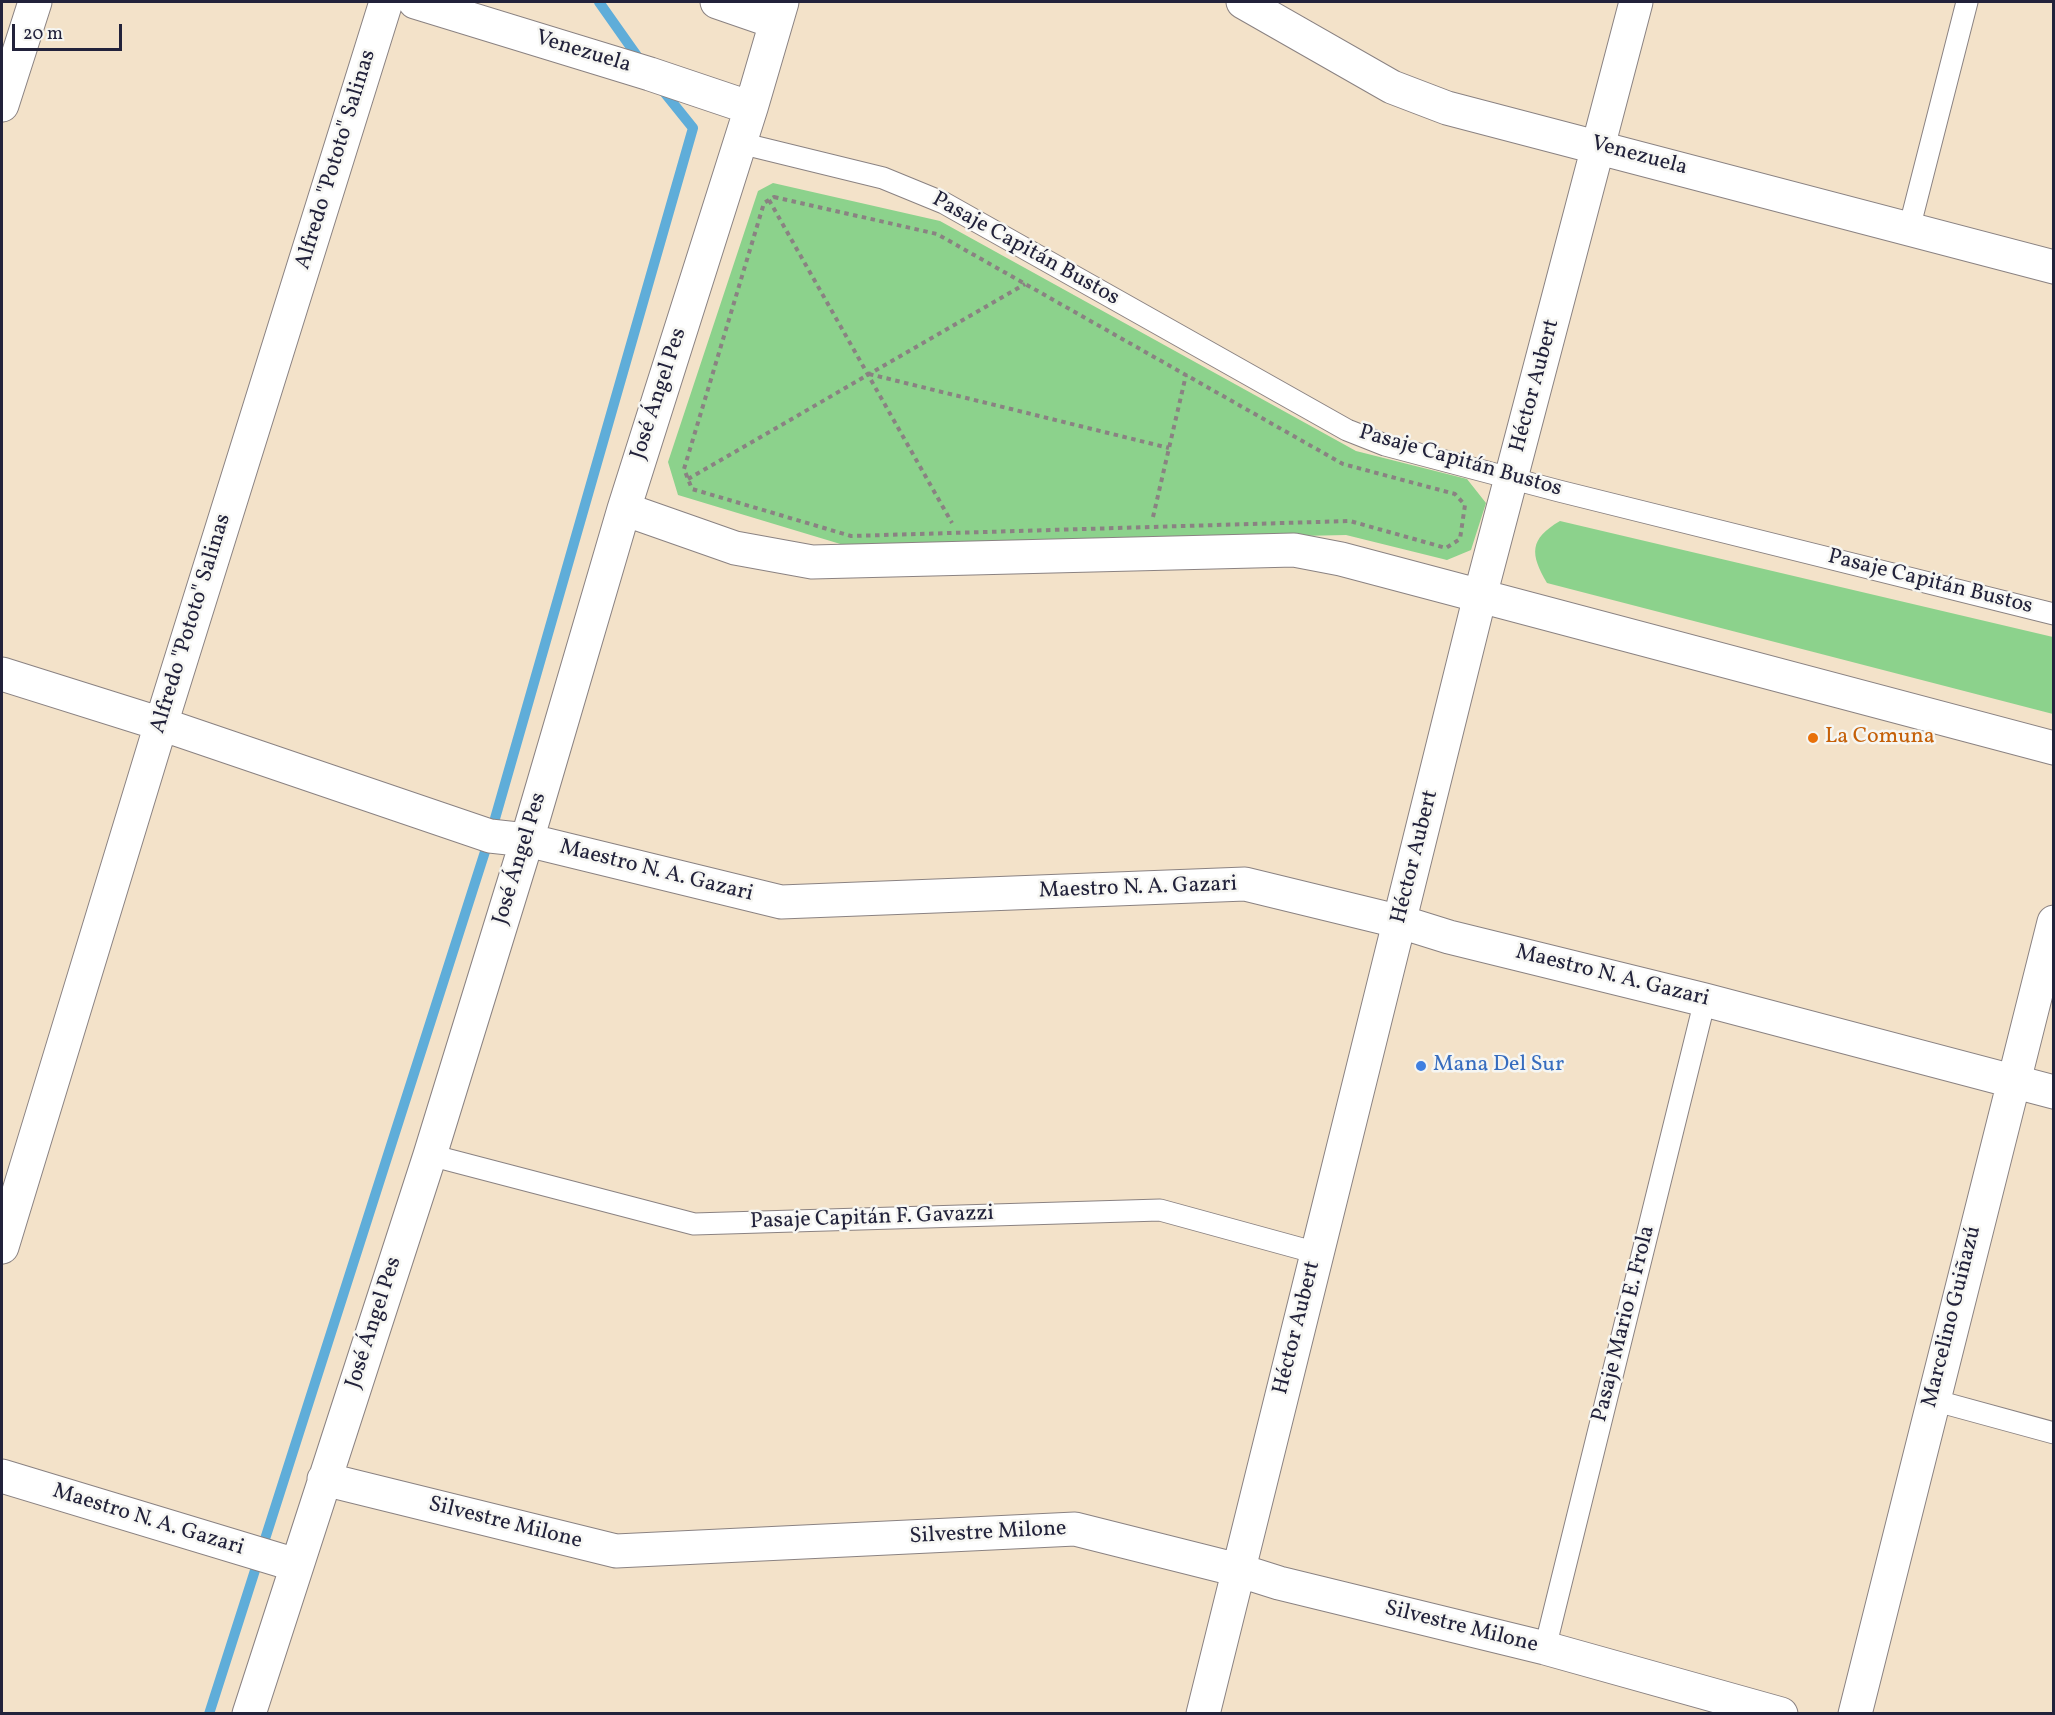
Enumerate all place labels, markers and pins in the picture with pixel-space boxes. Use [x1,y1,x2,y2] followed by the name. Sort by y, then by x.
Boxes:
[1825,725,1935,751] place label: La Comuna
[1806,731,1820,745] marker: La Comuna
[1433,1053,1564,1079] place label: Mana Del Sur
[1414,1059,1428,1073] marker: Mana Del Sur

